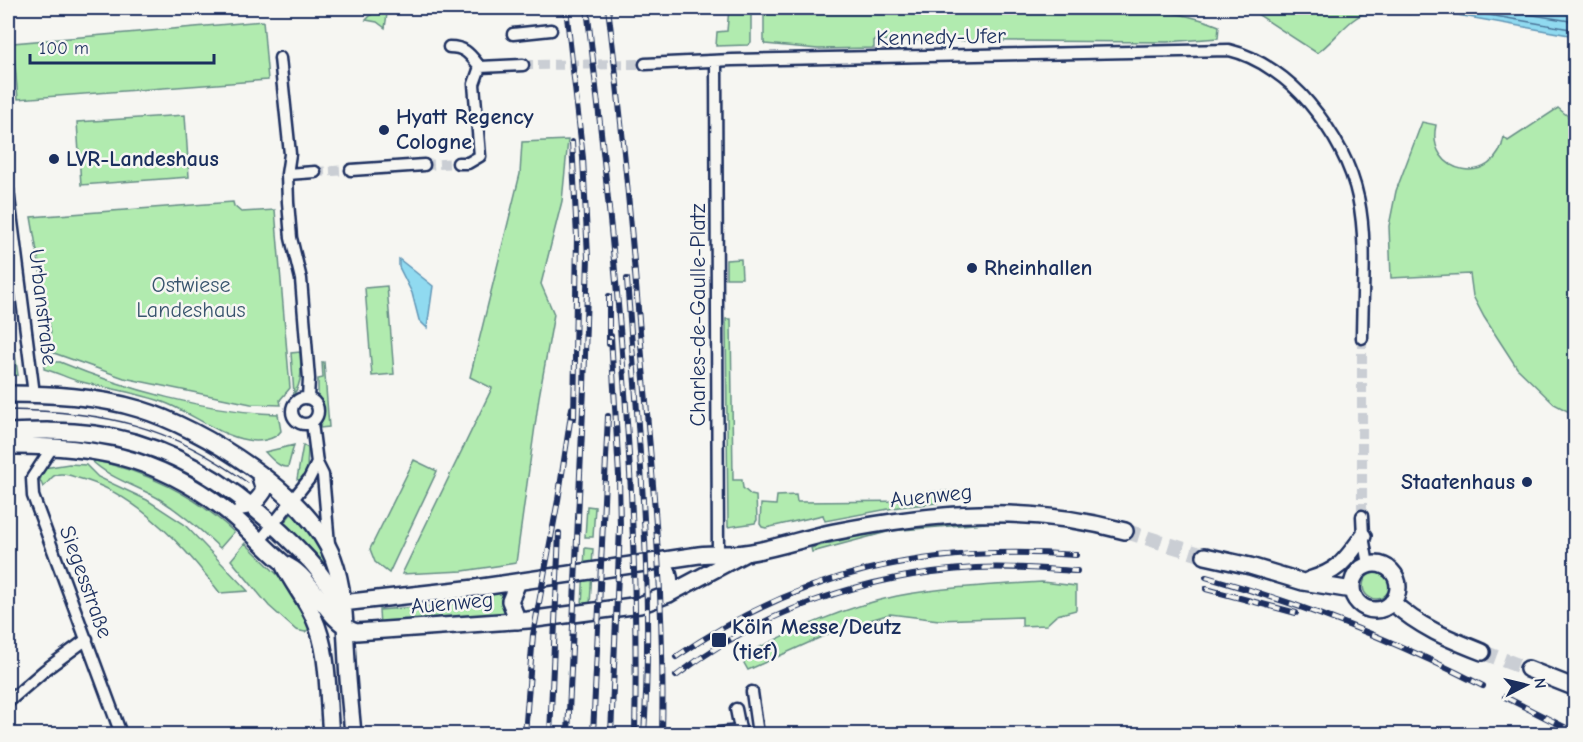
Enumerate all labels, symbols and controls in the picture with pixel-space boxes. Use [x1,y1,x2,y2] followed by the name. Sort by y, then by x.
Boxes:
[876,23,1006,51] street label: Kennedy-Ufer
[30,27,214,65] scale bar
[39,38,89,59] text: 100 m
[396,104,535,155] place label: Hyatt Regency Cologne
[377,123,391,137] marker: Hyatt Regency Cologne
[66,146,219,172] place label: LVR-Landeshaus
[47,152,61,166] marker: LVR-Landeshaus
[685,203,711,426] street label: Charles-de-Gaulle-Platz
[23,247,63,367] street label: Urbanstraße
[984,255,1092,281] place label: Rheinhallen
[965,261,979,275] marker: Rheinhallen
[136,272,246,323] park label: Ostwiese Landeshaus
[1401,469,1515,495] place label: Staatenhaus
[1520,475,1534,489] marker: Staatenhaus
[889,479,973,513] street label: Auenweg
[54,522,118,642] street label: Siegesstraße
[410,586,494,620] street label: Auenweg
[732,614,902,665] place label: Köln Messe/Deutz (tief)
[710,631,728,649] marker: Köln Messe/Deutz (tief)
[1496,655,1556,715] north arrow
[1530,677,1549,690] text: N

